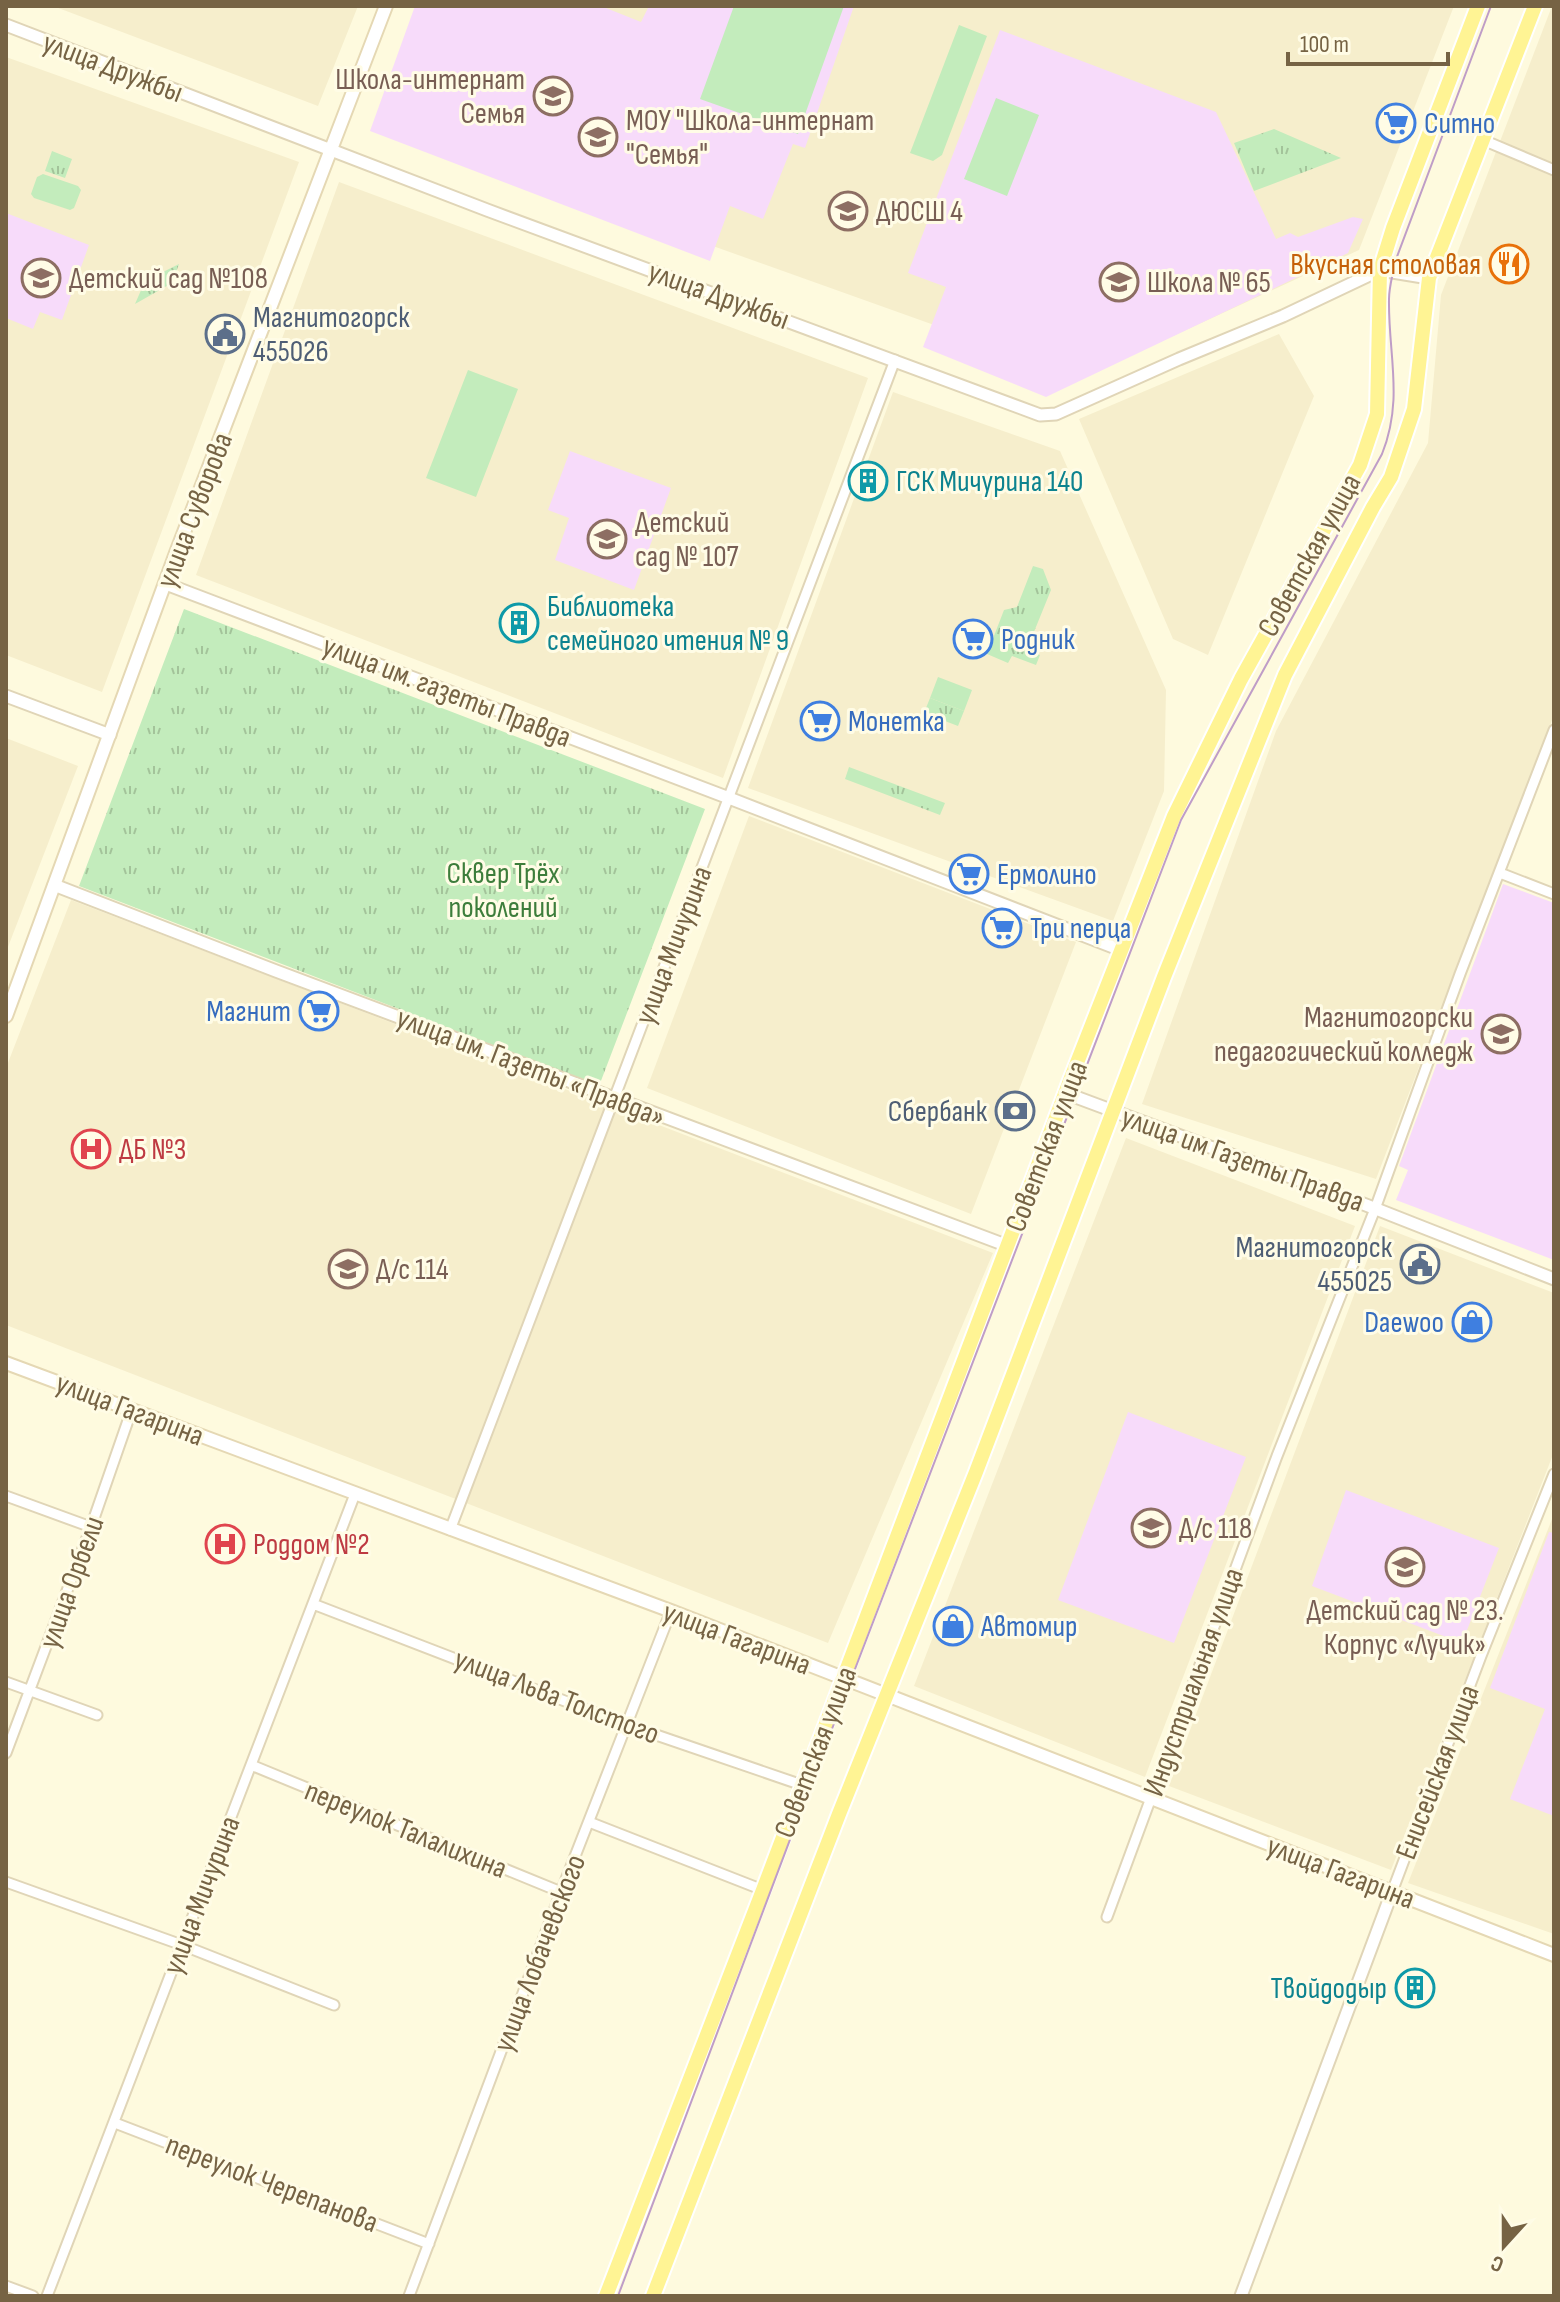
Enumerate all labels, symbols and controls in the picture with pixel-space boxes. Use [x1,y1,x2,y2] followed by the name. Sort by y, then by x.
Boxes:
[1288,16,1448,66] scale bar
[37,25,188,111] street label: улица Дружбы
[1300,30,1349,59] text: 100 m
[335,62,525,132] place label: Школа-интернат Семья
[532,75,574,117] school or university icon: Школа-интернат Семья
[1375,102,1417,144] supermarket icon: Ситно
[626,103,874,173] place label: МОУ "Школа-интернат "Семья"
[1424,106,1495,142] place label: Ситно
[577,116,619,158] school or university icon: МОУ "Школа-интернат "Семья"
[827,190,869,232] school or university icon: ДЮСШ 4
[876,194,963,230] place label: ДЮСШ 4
[1488,243,1530,285] restaurant icon: Вкусная столовая
[1290,247,1481,283] place label: Вкусная столовая
[643,254,794,338] street label: улица Дружбы
[20,257,62,299] school or university icon: Детский сад №108
[69,261,268,297] place label: Детский сад №108
[1098,261,1140,303] school or university icon: Школа № 65
[1147,265,1271,301] place label: Школа № 65
[253,300,410,370] place label: Магнитогорск 455026
[204,313,246,355] public building icon: Магнитогорск 455026
[149,428,241,593] street label: улица Суворова
[847,460,889,502] building icon: ГСК Мичурина 140
[896,464,1083,500] place label: ГСК Мичурина 140
[1250,468,1369,643] street label: Советская улица
[635,505,738,575] place label: Детский сад № 107
[586,518,628,560] school or university icon: Детский сад № 107
[547,589,789,659] place label: Библиотека семейного чтения № 9
[498,602,540,644] building icon: Библиотека семейного чтения № 9
[952,618,994,660] supermarket icon: Родник
[1001,622,1076,658] place label: Родник
[317,628,576,756] street label: улица им. газеты Правда
[799,700,841,742] supermarket icon: Монетка
[848,704,945,740] place label: Монетка
[948,853,990,895] supermarket icon: Ермолино
[446,856,560,926] park label: Сквер Трёх поколений
[997,857,1097,893] place label: Ермолино
[627,861,721,1029] street label: улица Мичурина
[981,907,1023,949] supermarket icon: Три перца
[1030,911,1131,947] place label: Три перца
[298,990,340,1032] supermarket icon: Магнит
[206,994,291,1030] place label: Магнит
[391,1000,670,1136] street label: улица им. Газеты «Правда»
[1214,1000,1473,1070] place label: Магнитогорски педагогический колледж
[1480,1013,1522,1055] school or university icon: Магнитогорски педагогический колледж
[998,1056,1096,1237] street label: Советская улица
[994,1090,1036,1132] bank icon: Сбербанк
[888,1094,988,1130] place label: Сбербанк
[1117,1099,1369,1221] street label: улица им Газеты Правда
[70,1128,112,1170] hospital icon: ДБ №3
[119,1132,186,1168] place label: ДБ №3
[1235,1230,1393,1300] place label: Магнитогорск 455025
[1399,1243,1441,1285] public building icon: Магнитогорск 455025
[327,1248,369,1290] school or university icon: Д/с 114
[376,1252,449,1288] place label: Д/с 114
[1451,1301,1493,1343] shop icon: Daewoo
[1364,1305,1444,1341] place label: Daewoo
[51,1365,209,1455] street label: улица Гагарина
[1130,1507,1172,1549] school or university icon: Д/с 118
[31,1511,112,1653] street label: улица Орбели
[1179,1511,1252,1547] place label: Д/с 118
[204,1523,246,1565] hospital icon: Роддом №2
[253,1527,370,1563] place label: Роддом №2
[1384,1546,1426,1588] school or university icon: Детский сад № 23. Корпус «Лучик»
[1136,1563,1252,1801] street label: Индустриальная улица
[1306,1593,1504,1663] place label: Детский сад № 23. Корпус «Лучик»
[658,1594,816,1684] street label: улица Гагарина
[932,1605,974,1647] shop icon: Автомир
[980,1609,1077,1645] place label: Автомир
[449,1641,664,1753] street label: улица Льва Толстого
[767,1662,865,1843] street label: Советская улица
[1388,1680,1488,1865] street label: Енисейская улица
[299,1773,512,1887] street label: переулок Талалихина
[155,1811,249,1979] street label: улица Мичурина
[1262,1828,1420,1918] street label: улица Гагарина
[486,1850,594,2057] street label: улица Лобачевского
[1394,1967,1436,2009] building icon: Твойдодыр
[1271,1971,1387,2007] place label: Твойдодыр
[160,2127,383,2241] street label: переулок Черепанова
[1464,2206,1544,2286] north arrow
[1487,2249,1507,2278] text: С

